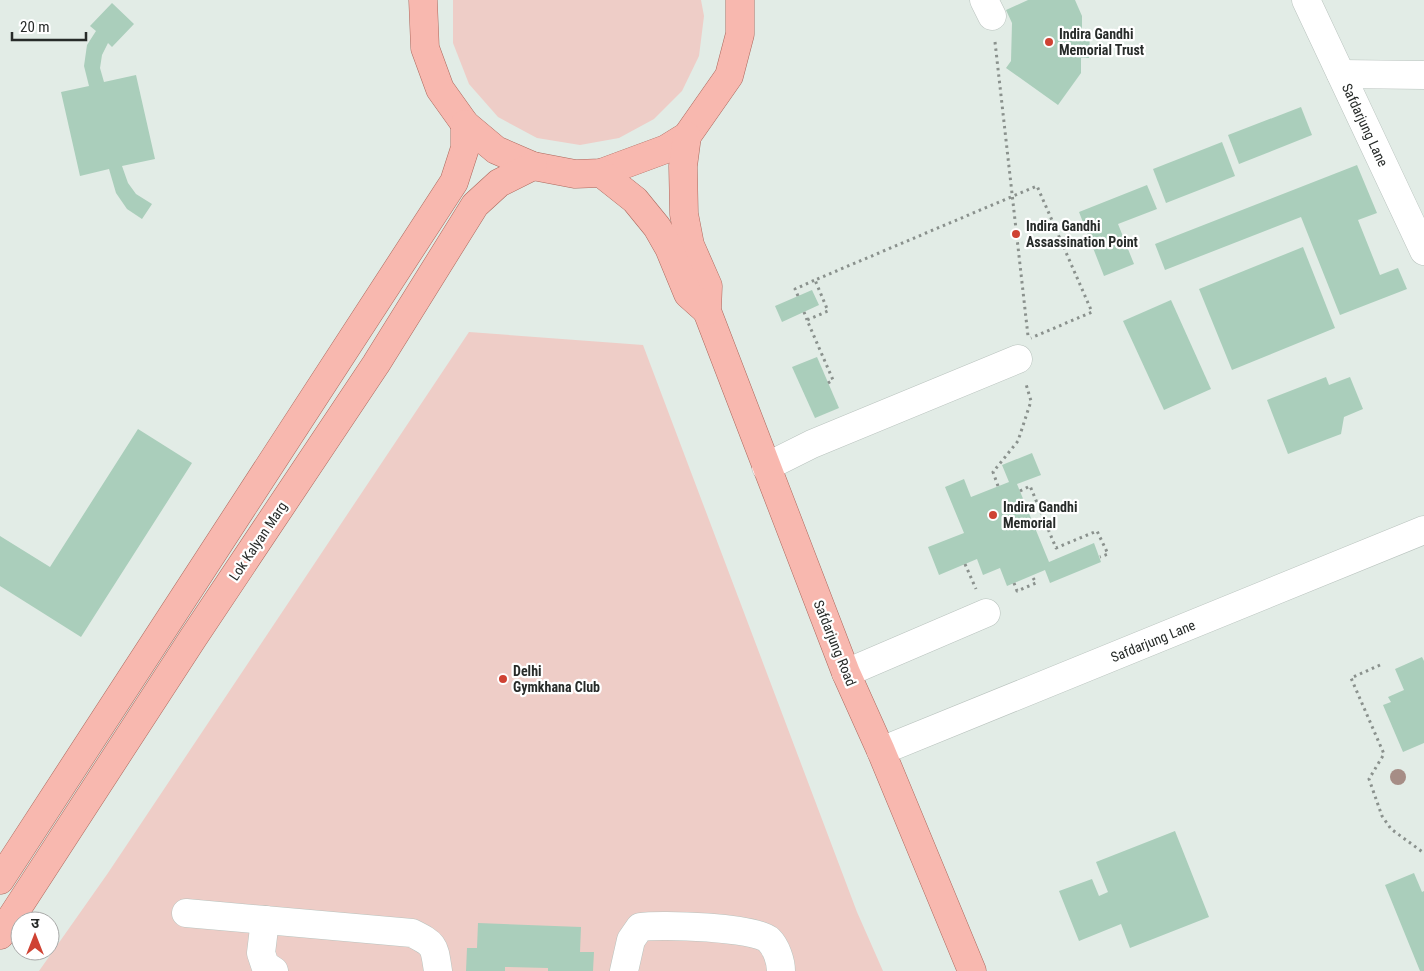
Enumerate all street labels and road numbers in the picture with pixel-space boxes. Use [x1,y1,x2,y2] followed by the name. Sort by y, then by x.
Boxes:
[1339,81,1391,169] street label: Safdarjung Lane
[226,499,290,583] street label: Lok Kalyan Marg
[811,598,859,688] street label: Safdarjung Road
[1108,617,1198,665] street label: Safdarjung Lane

